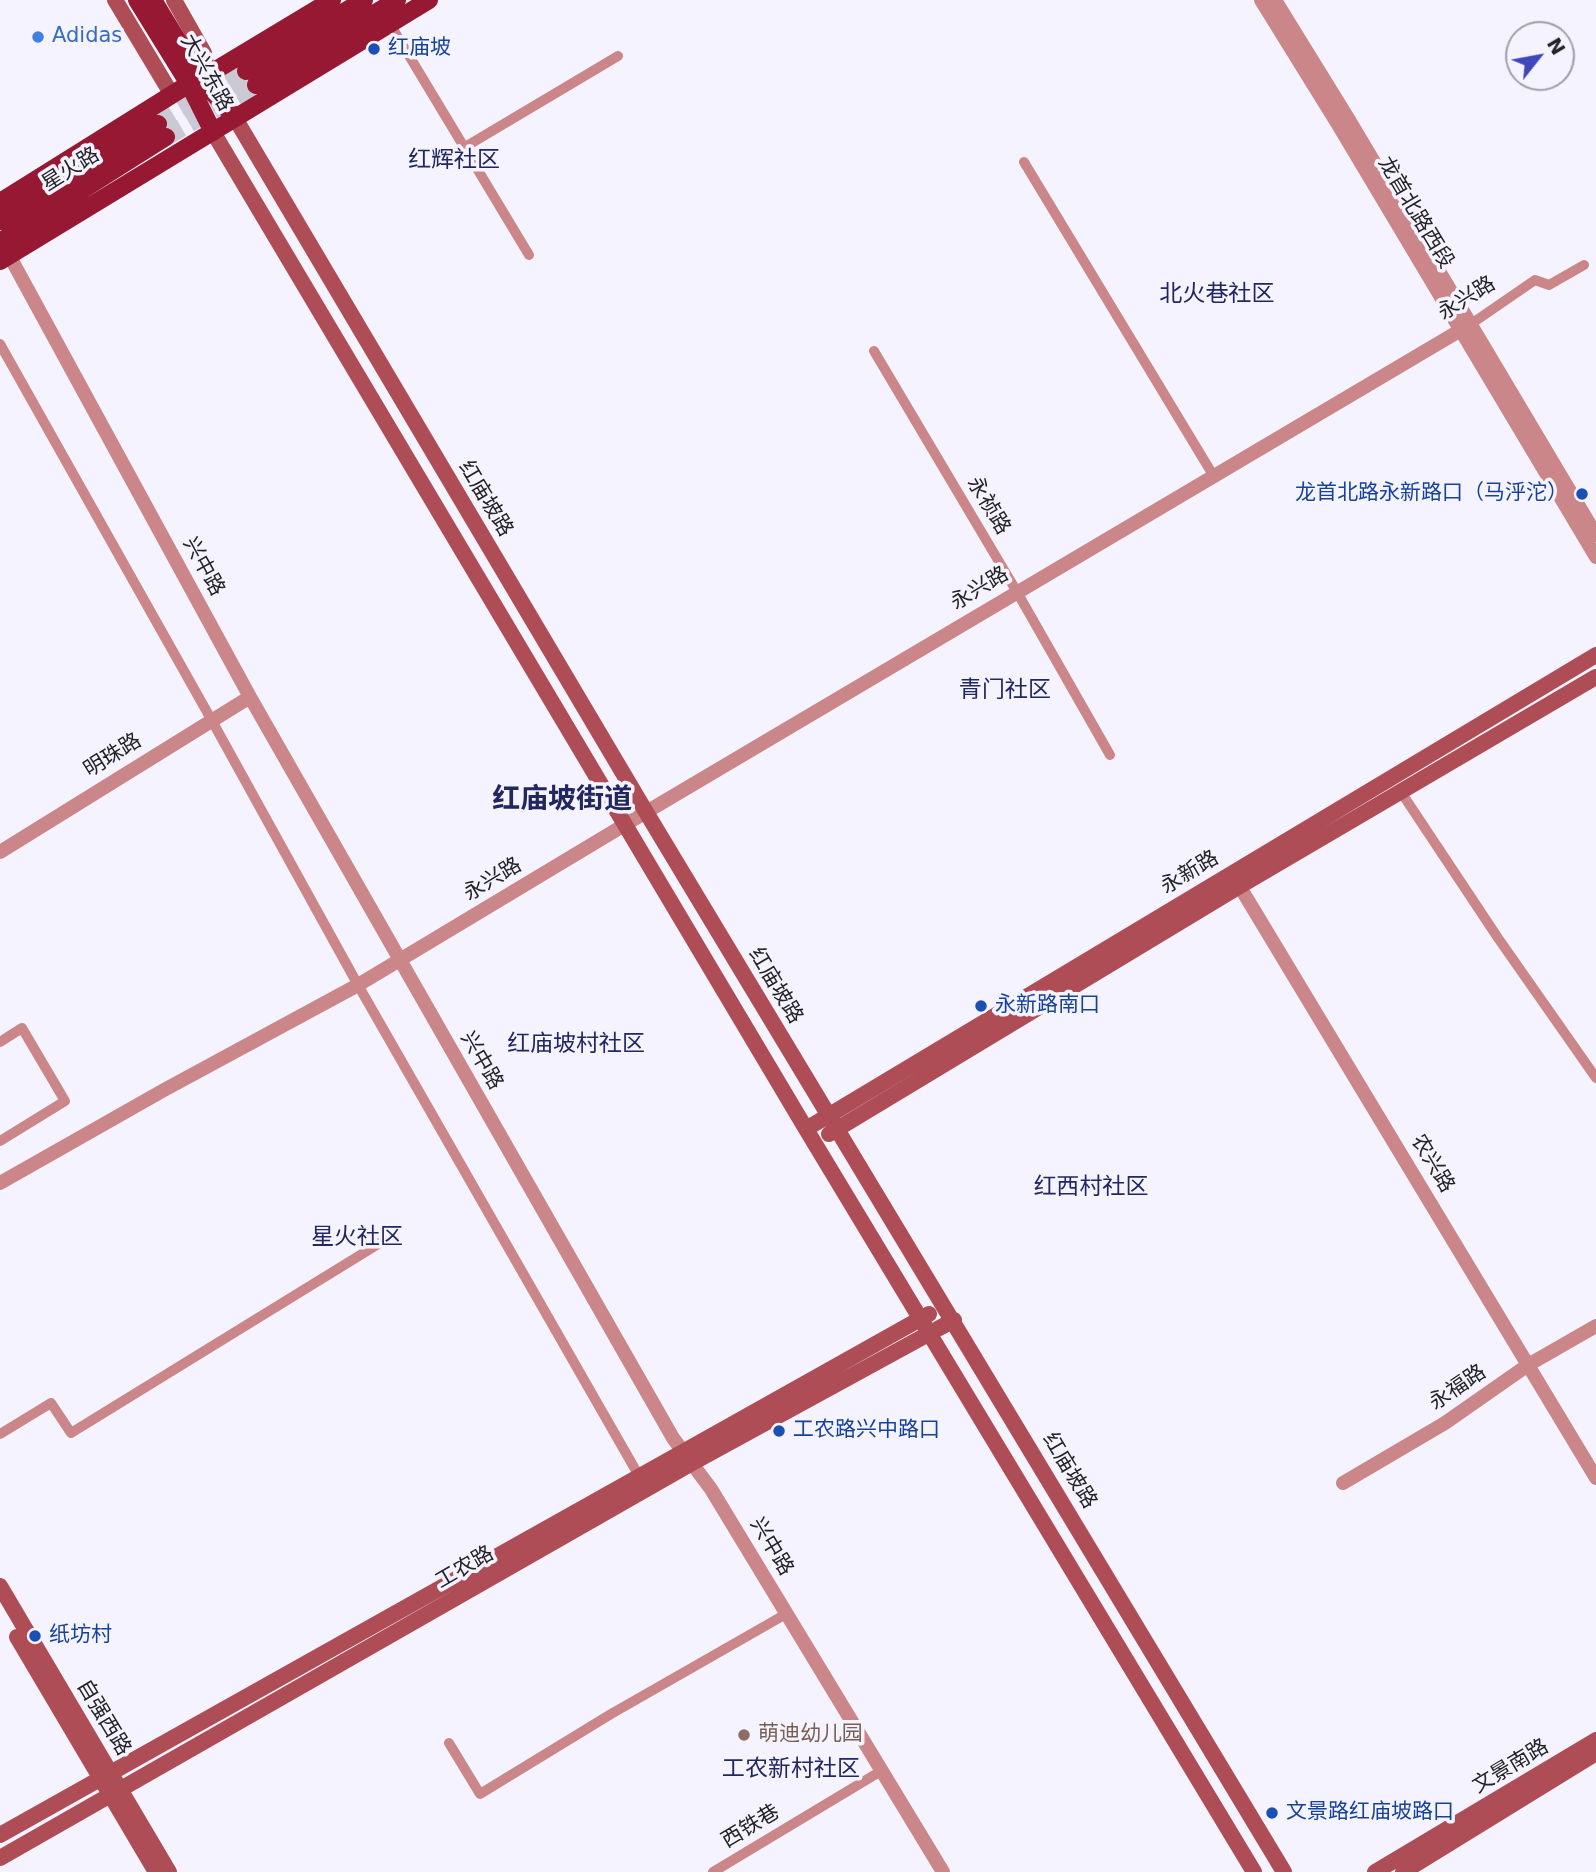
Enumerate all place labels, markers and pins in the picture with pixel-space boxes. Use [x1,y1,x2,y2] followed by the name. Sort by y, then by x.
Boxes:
[52,24,122,50] place label: Adidas
[30,29,46,45] marker: Adidas
[388,36,451,62] place label: 红庙坡
[366,41,382,57] marker: 红庙坡
[1295,481,1568,507] place label: 龙首北路永新路口（马泘沱）
[1574,486,1590,502] marker: 龙首北路永新路口（马泘沱）
[995,993,1100,1019] place label: 永新路南口
[973,998,989,1014] marker: 永新路南口
[793,1418,940,1444] place label: 工农路兴中路口
[771,1423,787,1439] marker: 工农路兴中路口
[49,1623,112,1649] place label: 纸坊村
[27,1628,43,1644] marker: 纸坊村
[758,1722,863,1748] place label: 萌迪幼儿园
[736,1727,752,1743] marker: 萌迪幼儿园
[1286,1800,1454,1826] place label: 文景路红庙坡路口
[1264,1805,1280,1821] marker: 文景路红庙坡路口

